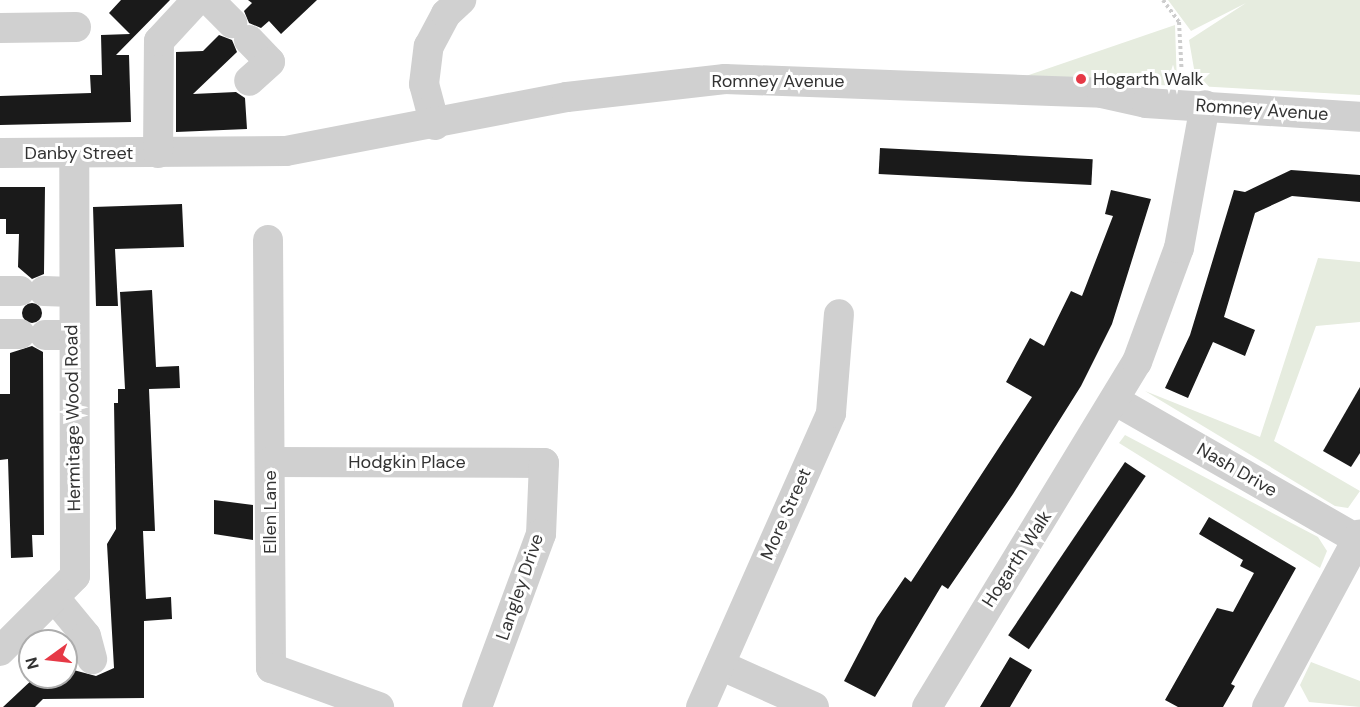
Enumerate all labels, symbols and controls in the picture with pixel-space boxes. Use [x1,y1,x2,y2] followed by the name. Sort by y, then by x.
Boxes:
[1093,68,1204,90] place label: Hogarth Walk
[711,70,845,92] street label: Romney Avenue
[1074,72,1088,86] marker: Hogarth Walk
[1195,95,1329,125] street label: Romney Avenue
[25,142,133,164] street label: Danby Street
[61,324,85,512] street label: Hermitage Wood Road
[1193,438,1281,502] street label: Nash Drive
[348,451,466,473] street label: Hodgkin Place
[756,465,816,563] street label: More Street
[259,470,281,554] street label: Ellen Lane
[978,507,1056,611] street label: Hogarth Walk
[492,531,548,643] street label: Langley Drive
[18,629,78,689] north arrow
[20,655,44,672] text: N

